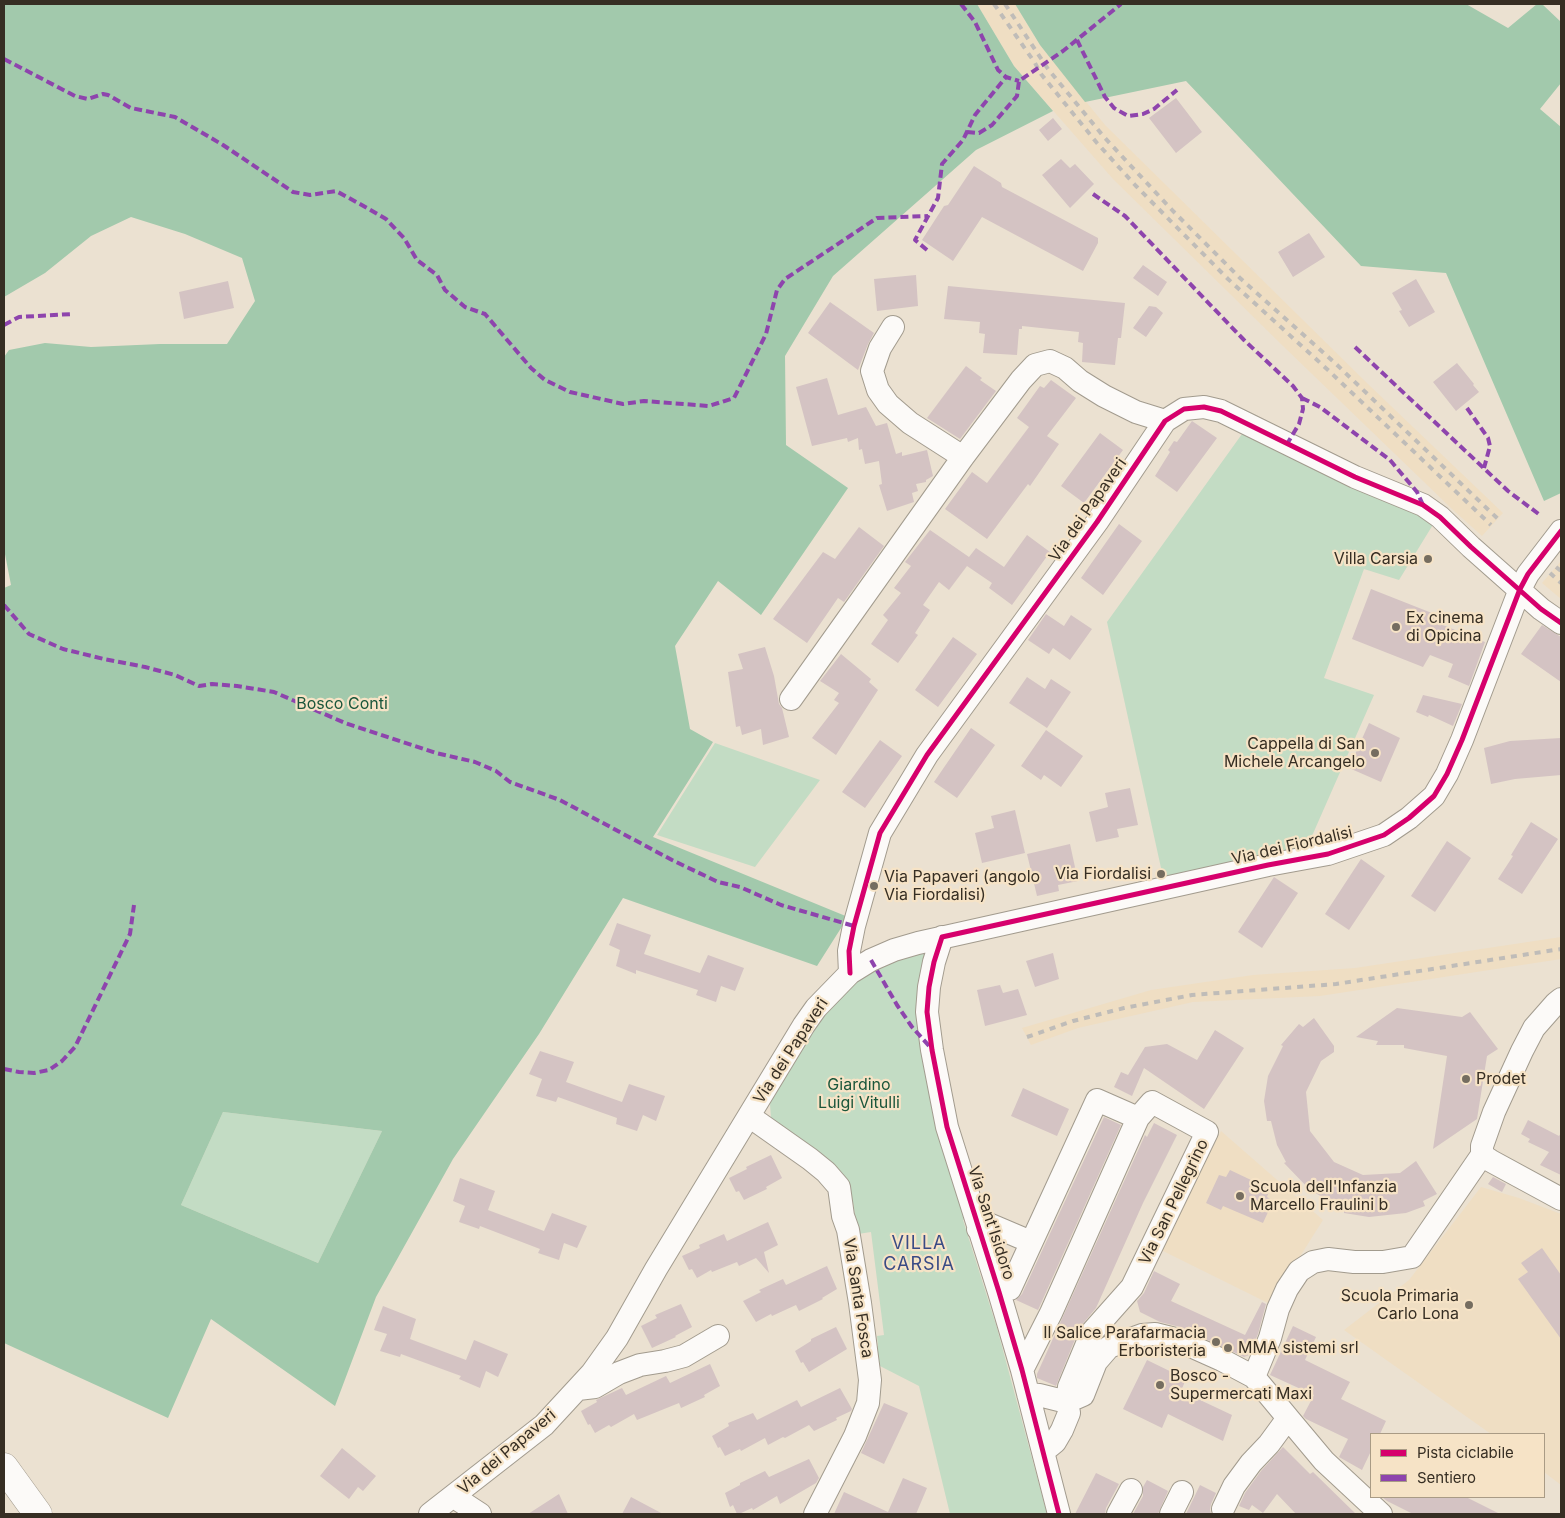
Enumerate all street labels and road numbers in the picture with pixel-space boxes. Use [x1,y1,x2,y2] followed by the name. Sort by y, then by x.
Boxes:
[1045,455,1131,565] street label: Via dei Papaveri
[1230,823,1354,869] street label: Via dei Fiordalisi
[750,995,832,1107] street label: Via dei Papaveri
[1135,1136,1213,1268] street label: Via San Pellegrino
[964,1164,1018,1282] street label: Via Sant'Isidoro
[839,1237,877,1359] street label: Via Santa Fosca
[454,1405,560,1499] street label: Via dei Papaveri

